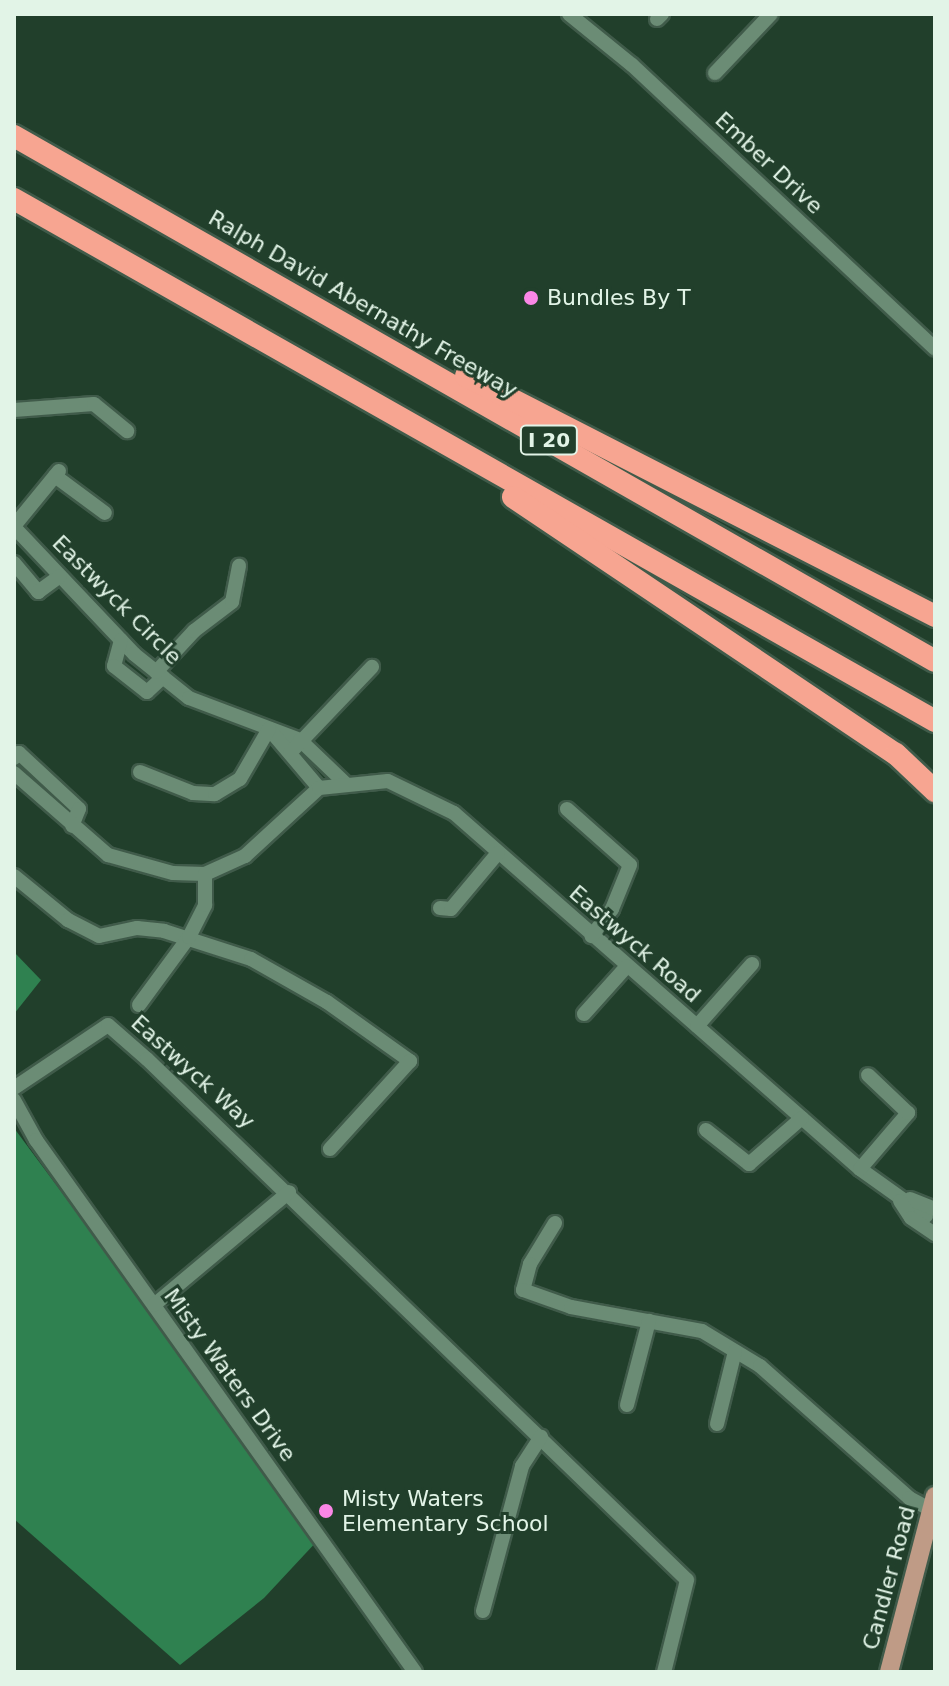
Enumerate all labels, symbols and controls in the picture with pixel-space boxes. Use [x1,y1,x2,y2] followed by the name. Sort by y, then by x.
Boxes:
[710,106,828,220] street label: Ember Drive
[204,205,522,403] street label: Ralph David Abernathy Freeway
[547,285,691,311] place label: Bundles By T
[522,289,540,307] marker: Bundles By T
[519,424,579,456] road number: I 20
[47,530,187,670] street label: Eastwyck Circle
[564,880,706,1008] street label: Eastwyck Road
[126,1010,260,1134] street label: Eastwyck Way
[158,1283,302,1467] street label: Misty Waters Drive
[342,1485,549,1536] place label: Misty Waters Elementary School
[317,1502,335,1520] marker: Misty Waters Elementary School
[857,1503,921,1653] street label: Candler Road

